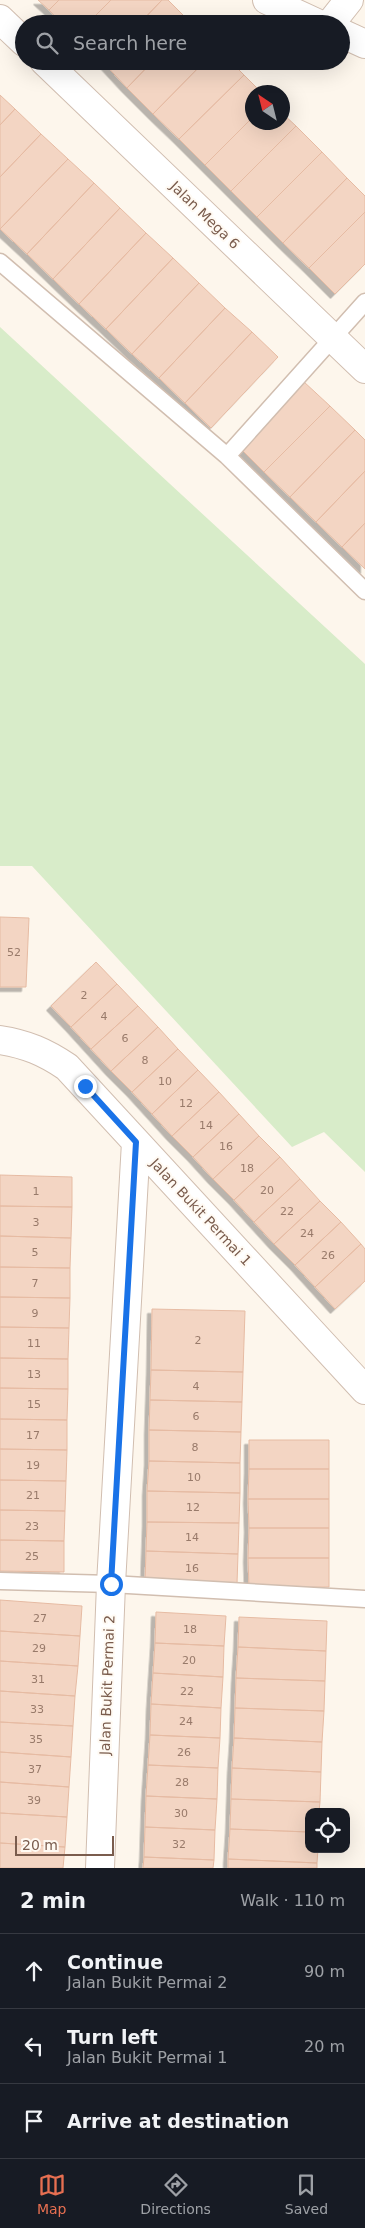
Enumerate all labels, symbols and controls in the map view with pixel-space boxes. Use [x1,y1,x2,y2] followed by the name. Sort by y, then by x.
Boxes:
[15,15,350,70] search box
[33,29,61,57] icon: search
[73,32,187,54] text: Search here
[245,85,290,130] north arrow
[166,177,243,252] street label: Jalan Mega 6
[7,946,21,959] house number: 52
[81,989,88,1002] house number: 2
[101,1010,108,1023] house number: 4
[122,1032,129,1045] house number: 6
[142,1054,149,1067] house number: 8
[74,1075,97,1098] route end
[158,1075,172,1088] house number: 10
[179,1097,193,1110] house number: 12
[199,1119,213,1132] house number: 14
[219,1140,233,1153] house number: 16
[147,1154,255,1269] street label: Jalan Bukit Permai 1
[240,1162,254,1175] house number: 18
[260,1184,274,1197] house number: 20
[33,1185,40,1198] house number: 1
[280,1205,294,1218] house number: 22
[33,1216,40,1229] house number: 3
[300,1227,314,1240] house number: 24
[32,1246,39,1259] house number: 5
[321,1249,335,1262] house number: 26
[32,1277,39,1290] house number: 7
[32,1307,39,1320] house number: 9
[195,1334,202,1347] house number: 2
[27,1337,41,1350] house number: 11
[27,1368,41,1381] house number: 13
[193,1380,200,1393] house number: 4
[27,1398,41,1411] house number: 15
[193,1410,200,1423] house number: 6
[26,1429,40,1442] house number: 17
[192,1441,199,1454] house number: 8
[26,1459,40,1472] house number: 19
[187,1471,201,1484] house number: 10
[26,1489,40,1502] house number: 21
[186,1501,200,1514] house number: 12
[25,1520,39,1533] house number: 23
[185,1531,199,1544] house number: 14
[25,1550,39,1563] house number: 25
[185,1562,199,1575] house number: 16
[100,1573,123,1596] route start
[33,1612,47,1625] house number: 27
[97,1615,117,1756] street label: Jalan Bukit Permai 2
[183,1623,197,1636] house number: 18
[32,1642,46,1655] house number: 29
[182,1654,196,1667] house number: 20
[31,1673,45,1686] house number: 31
[180,1685,194,1698] house number: 22
[30,1703,44,1716] house number: 33
[179,1715,193,1728] house number: 24
[29,1733,43,1746] house number: 35
[177,1746,191,1759] house number: 26
[28,1763,42,1776] house number: 37
[175,1776,189,1789] house number: 28
[27,1794,41,1807] house number: 39
[174,1807,188,1820] house number: 30
[305,1808,350,1853] map controls
[305,1808,350,1853] button: locate
[15,1833,114,1856] scale bar
[22,1837,58,1853] text: 20 m
[172,1838,186,1851] house number: 32
[20,1889,86,1913] text: 2 min
[240,1891,345,1910] text: Walk · 110 m
[67,1951,163,1973] text: Continue
[20,1957,48,1985] icon: ahead
[304,1962,345,1981] text: 90 m
[67,1973,228,1992] text: Jalan Bukit Permai 2
[67,2026,158,2048] text: Turn left
[20,2032,48,2060] icon: left
[304,2037,345,2056] text: 20 m
[67,2048,228,2067] text: Jalan Bukit Permai 1
[20,2107,48,2135] icon: arrive
[67,2110,289,2132] text: Arrive at destination
[37,2171,66,2217] tab: Map
[140,2171,211,2217] tab: Directions
[285,2171,328,2217] tab: Saved

